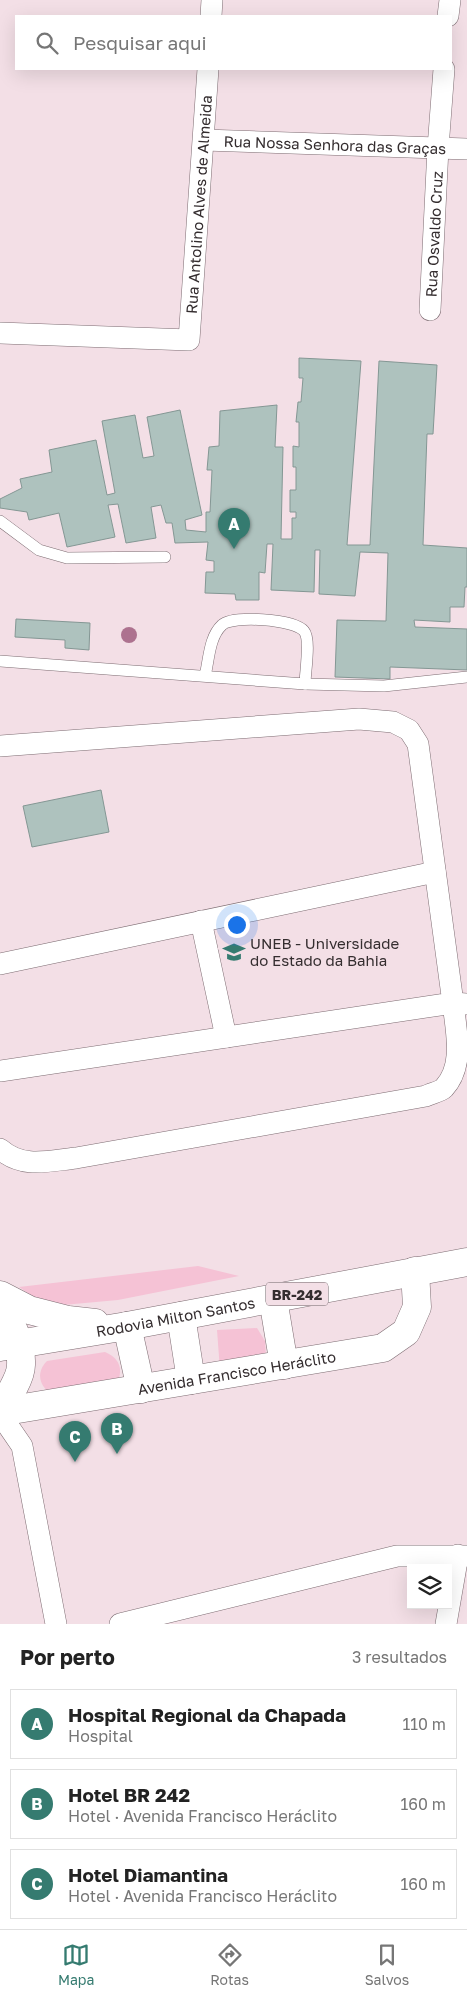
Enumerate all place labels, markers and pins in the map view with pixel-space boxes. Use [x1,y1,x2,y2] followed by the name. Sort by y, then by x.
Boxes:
[218,508,250,549] pin: A
[250,934,399,969] place label: UNEB - Universidade do Estado da Bahia
[221,939,247,965] school or university icon: UNEB - Universidade do Estado da Bahia
[101,1413,133,1454] pin: B
[59,1421,91,1462] pin: C

